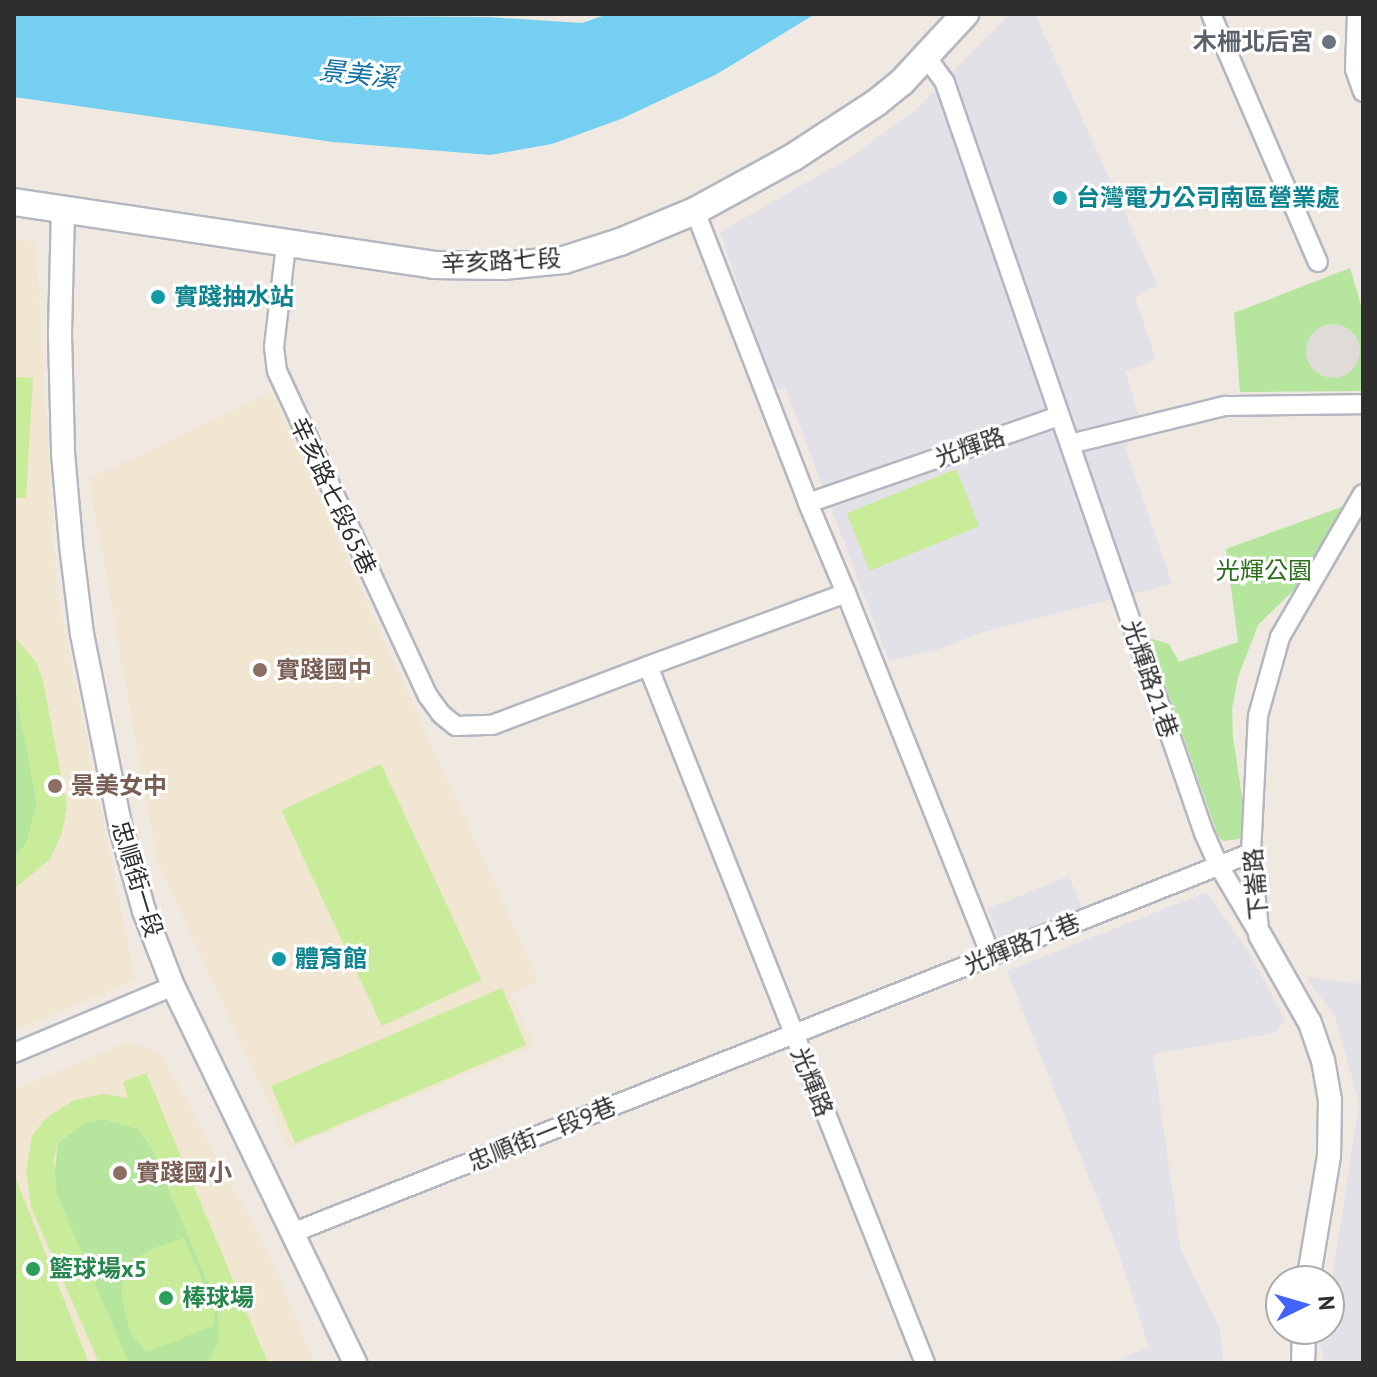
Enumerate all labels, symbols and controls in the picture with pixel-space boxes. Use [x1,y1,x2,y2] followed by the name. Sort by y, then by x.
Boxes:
[1193,28,1313,56] place label: 木柵北后宮
[1320,33,1338,51] marker: 木柵北后宮
[318,54,398,94] water label: 景美溪
[1076,184,1340,212] place label: 台灣電力公司南區營業處
[1051,189,1069,207] marker: 台灣電力公司南區營業處
[440,243,562,279] street label: 辛亥路七段
[174,283,294,311] place label: 實踐抽水站
[149,288,167,306] marker: 實踐抽水站
[284,413,382,579] street label: 辛亥路七段65巷
[931,422,1009,472] street label: 光輝路
[1216,557,1312,585] park label: 光輝公園
[1116,617,1184,741] street label: 光輝路21巷
[276,656,372,684] place label: 實踐國中
[251,661,269,679] marker: 實踐國中
[71,772,167,800] place label: 景美女中
[46,777,64,795] marker: 景美女中
[106,817,168,941] street label: 忠順街一段
[1239,847,1273,921] street label: 下崙路
[960,908,1084,980] street label: 光輝路71巷
[295,945,367,973] place label: 體育館
[270,950,288,968] marker: 體育館
[785,1043,839,1121] street label: 光輝路
[464,1091,620,1177] street label: 忠順街一段9巷
[136,1159,232,1187] place label: 實踐國小
[111,1164,129,1182] marker: 實踐國小
[49,1255,147,1283] place label: 籃球場x5
[24,1260,42,1278] marker: 籃球場x5
[1265,1265,1345,1345] north arrow
[182,1284,254,1312] place label: 棒球場
[157,1289,175,1307] marker: 棒球場
[1312,1295,1341,1312] text: N

